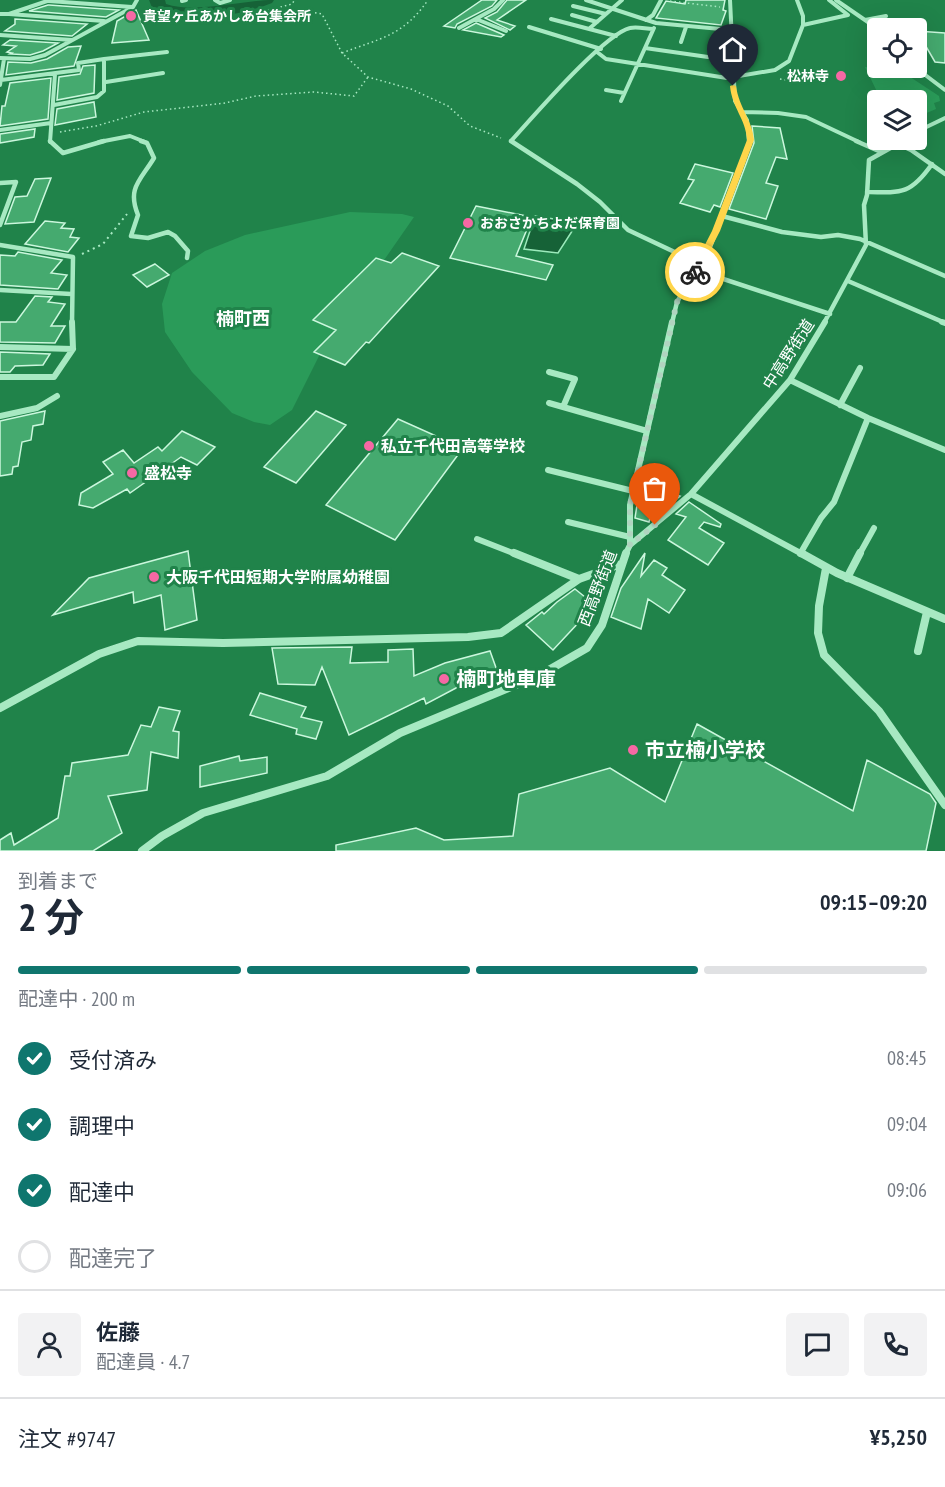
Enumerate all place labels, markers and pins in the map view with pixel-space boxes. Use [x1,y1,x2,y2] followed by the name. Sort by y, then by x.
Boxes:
[143,7,311,25] place label: 貴望ヶ丘あかしあ台集会所
[124,9,138,23] marker: 貴望ヶ丘あかしあ台集会所
[707,24,758,86] pin
[787,67,829,85] place label: 松林寺
[834,69,848,83] marker: 松林寺
[480,214,620,232] place label: おおさかちよだ保育園
[461,216,475,230] marker: おおさかちよだ保育園
[381,436,525,456] place label: 私立千代田高等学校
[362,439,376,453] marker: 私立千代田高等学校
[144,463,192,483] place label: 盛松寺
[629,463,680,525] pin
[125,466,139,480] marker: 盛松寺
[166,567,390,587] place label: 大阪千代田短期大学附属幼稚園
[147,570,161,584] marker: 大阪千代田短期大学附属幼稚園
[456,666,556,692] place label: 楠町地車庫
[437,672,451,686] marker: 楠町地車庫
[645,737,765,763] place label: 市立楠小学校
[626,743,640,757] marker: 市立楠小学校

